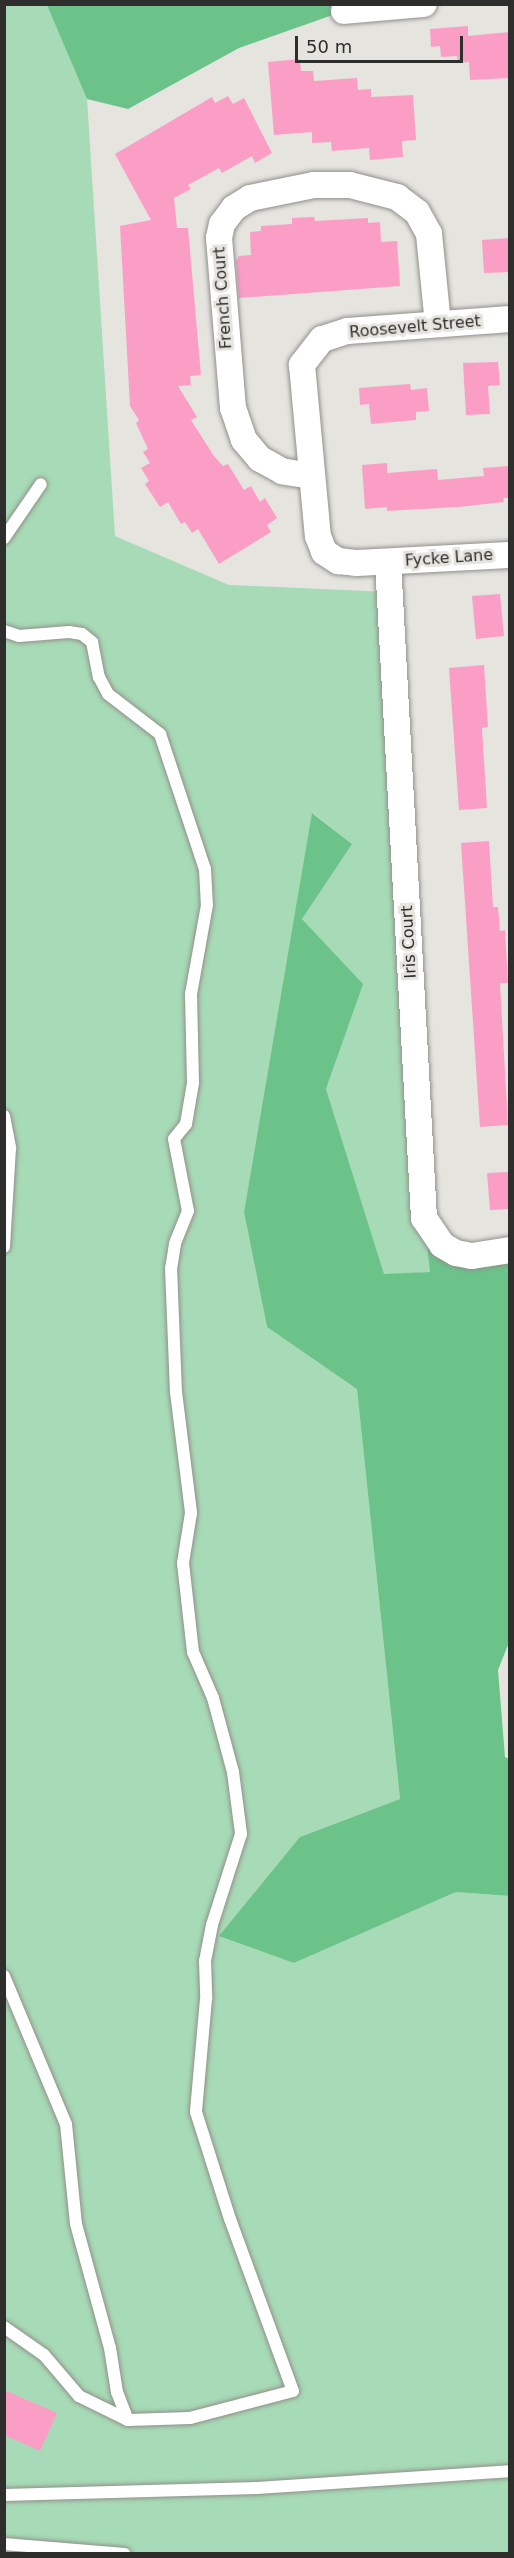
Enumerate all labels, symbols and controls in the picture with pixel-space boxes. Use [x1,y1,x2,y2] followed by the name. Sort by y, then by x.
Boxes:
[298,24,466,62] scale bar
[306,36,352,57] text: 50 m
[210,246,236,350] street label: French Court
[348,312,482,342] street label: Roosevelt Street
[404,545,494,571] street label: Fycke Lane
[397,905,421,979] street label: Iris Court

